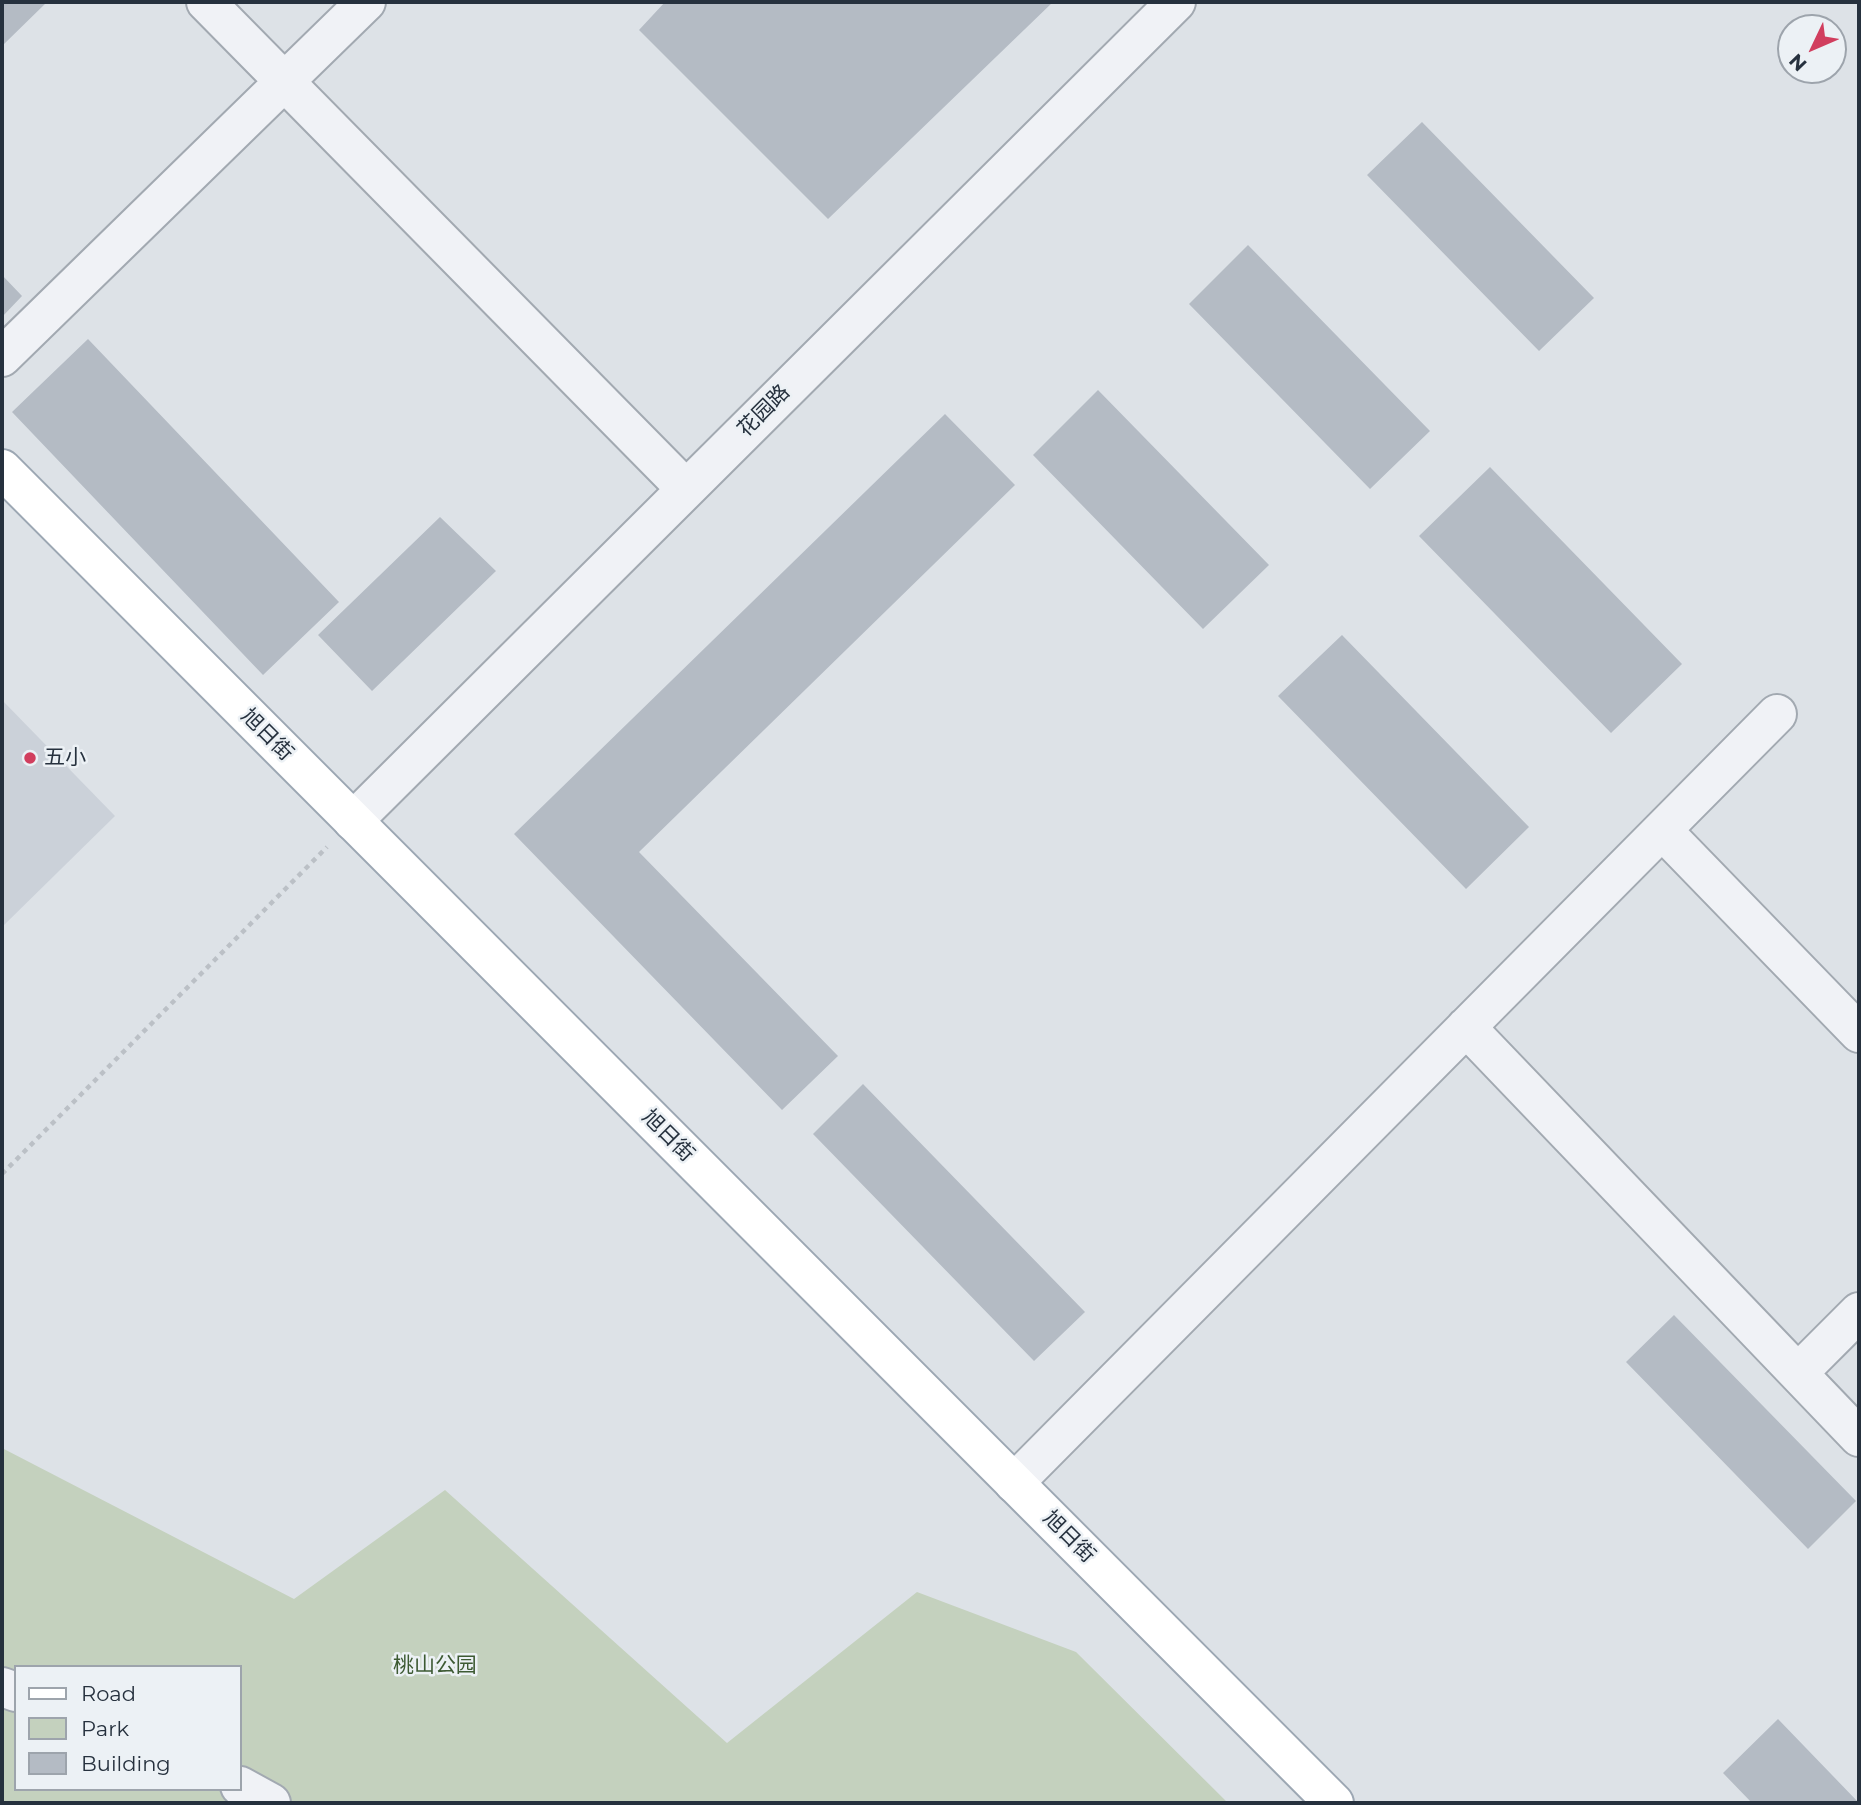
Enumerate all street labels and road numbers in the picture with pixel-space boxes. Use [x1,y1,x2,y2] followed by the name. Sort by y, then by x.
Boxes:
[733,380,795,442] street label: 花园路
[236,704,298,766] street label: 旭日街
[637,1105,699,1167] street label: 旭日街
[1038,1506,1100,1568] street label: 旭日街

